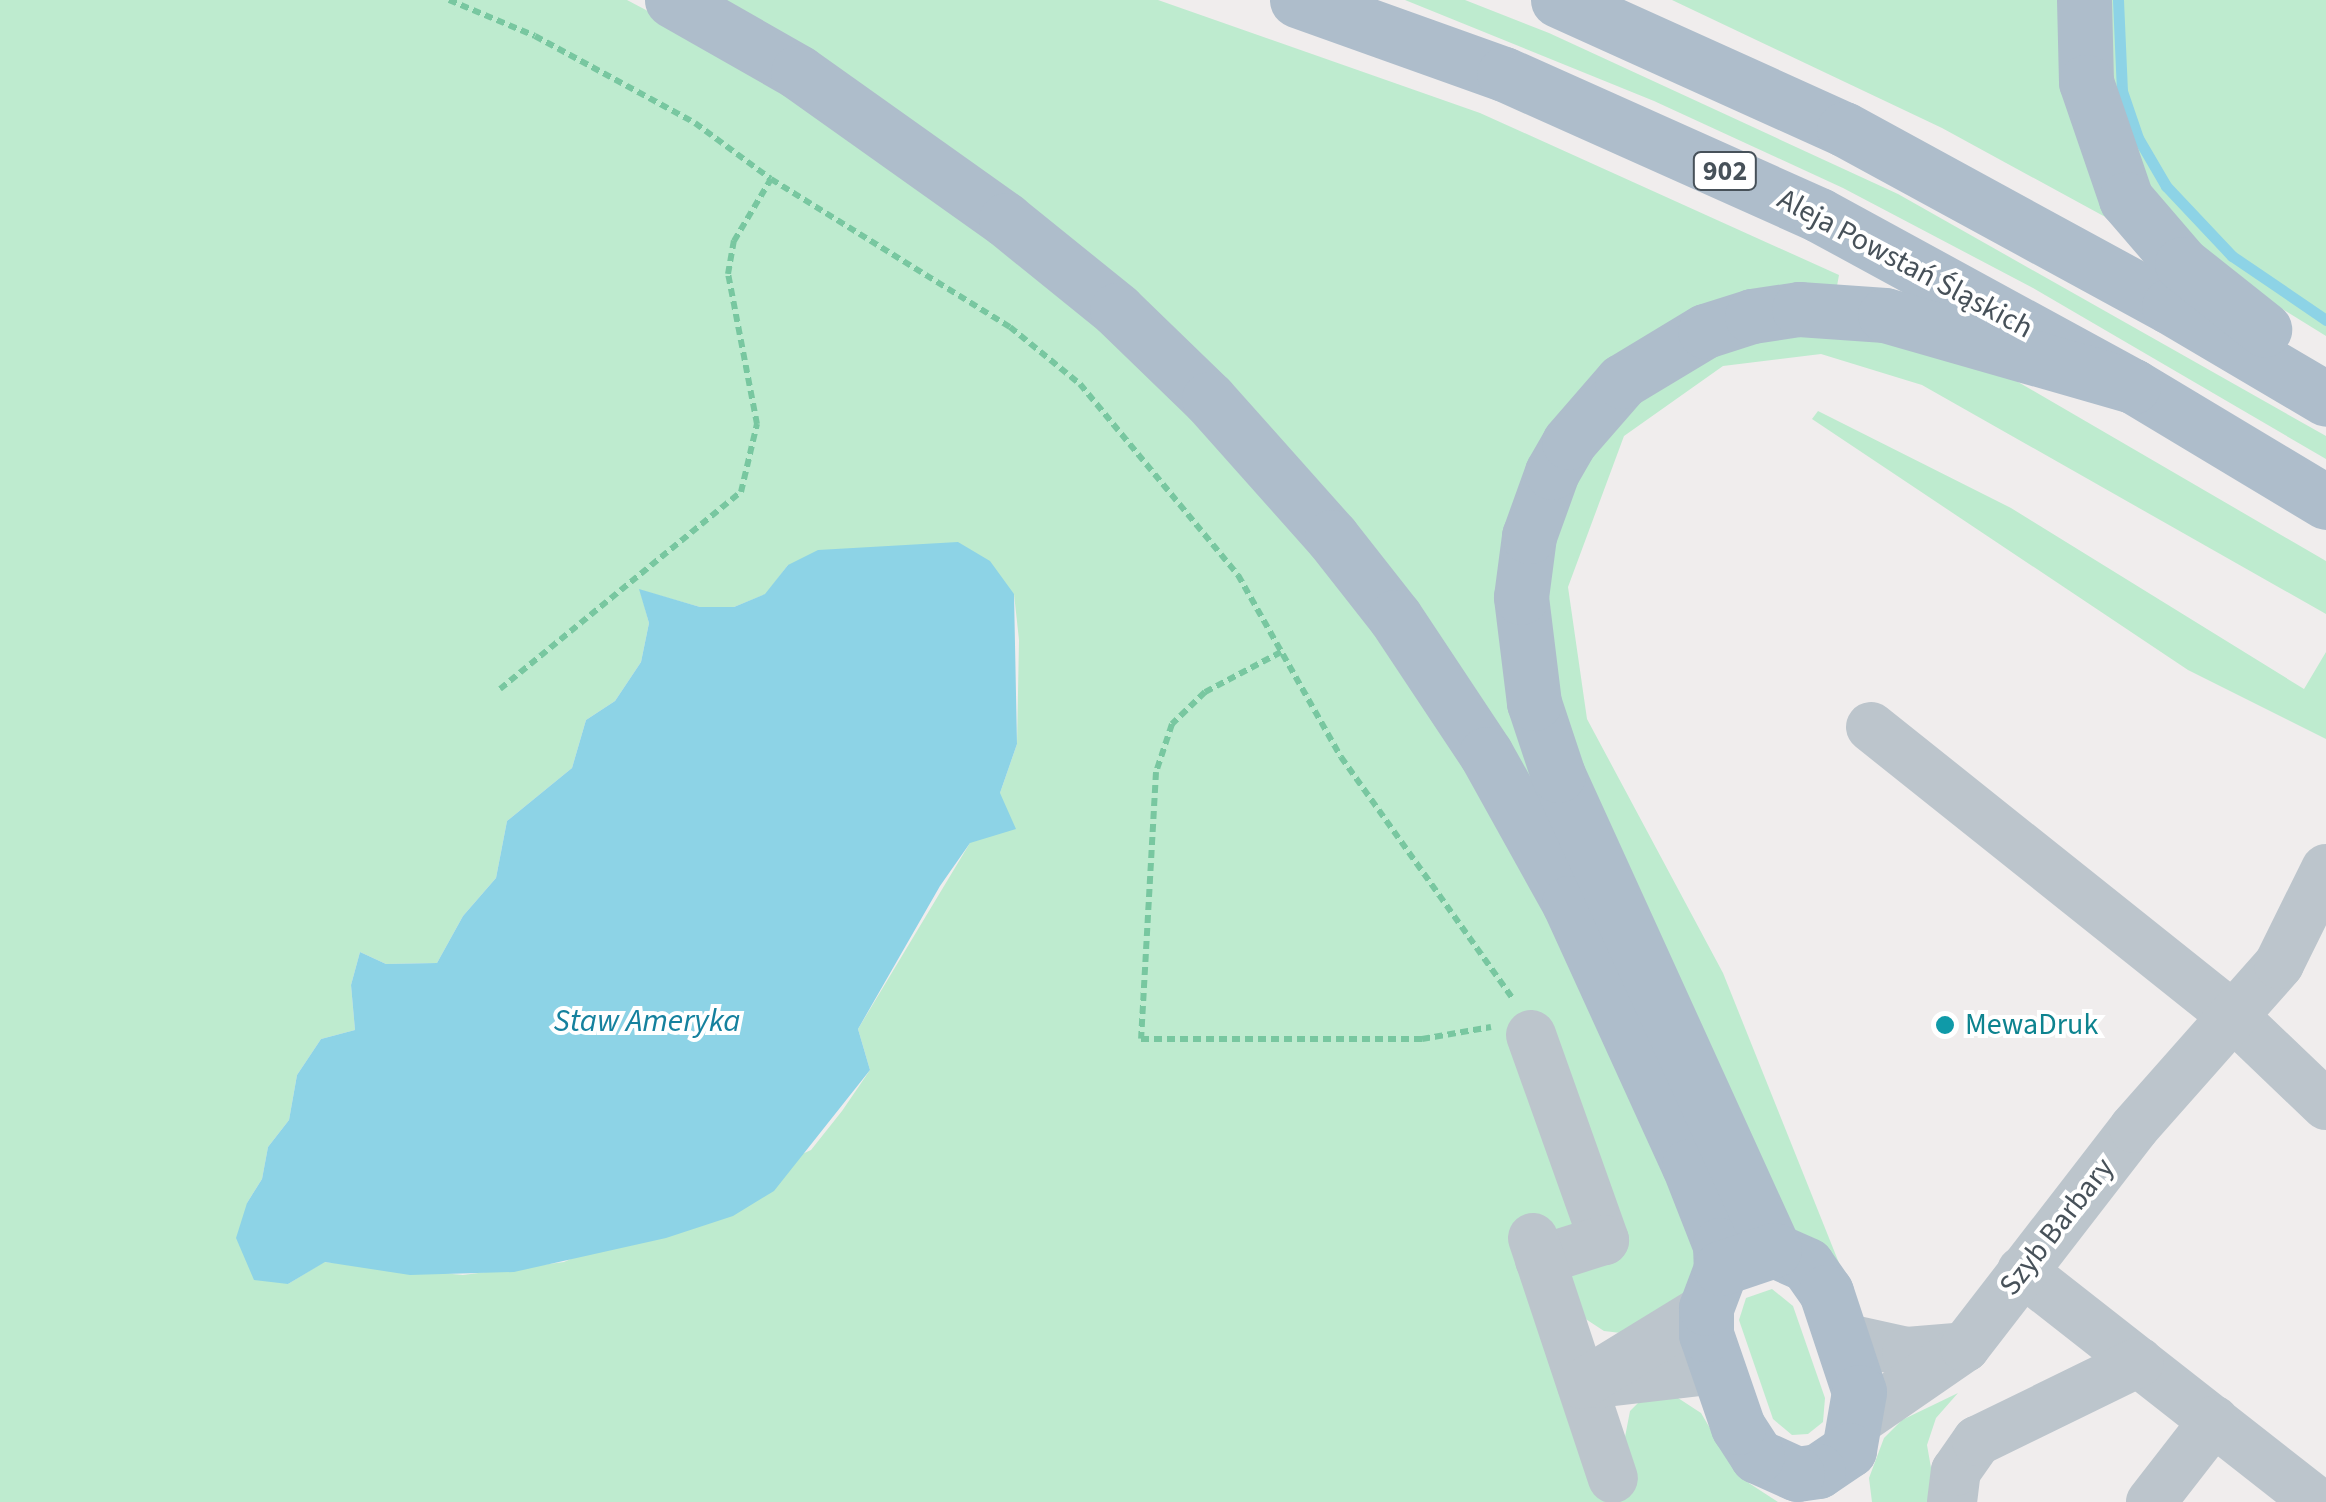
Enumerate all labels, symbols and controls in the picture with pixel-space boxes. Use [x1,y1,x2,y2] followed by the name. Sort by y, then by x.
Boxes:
[1692,148,1758,194] road number: 902
[1771,181,2039,347] street label: Aleja Powstań Śląskich
[554,1002,740,1040] water label: Staw Ameryka
[1965,1007,2098,1043] place label: MewaDruk
[1934,1014,1956,1036] marker: MewaDruk
[1992,1151,2122,1303] street label: Szyb Barbary

